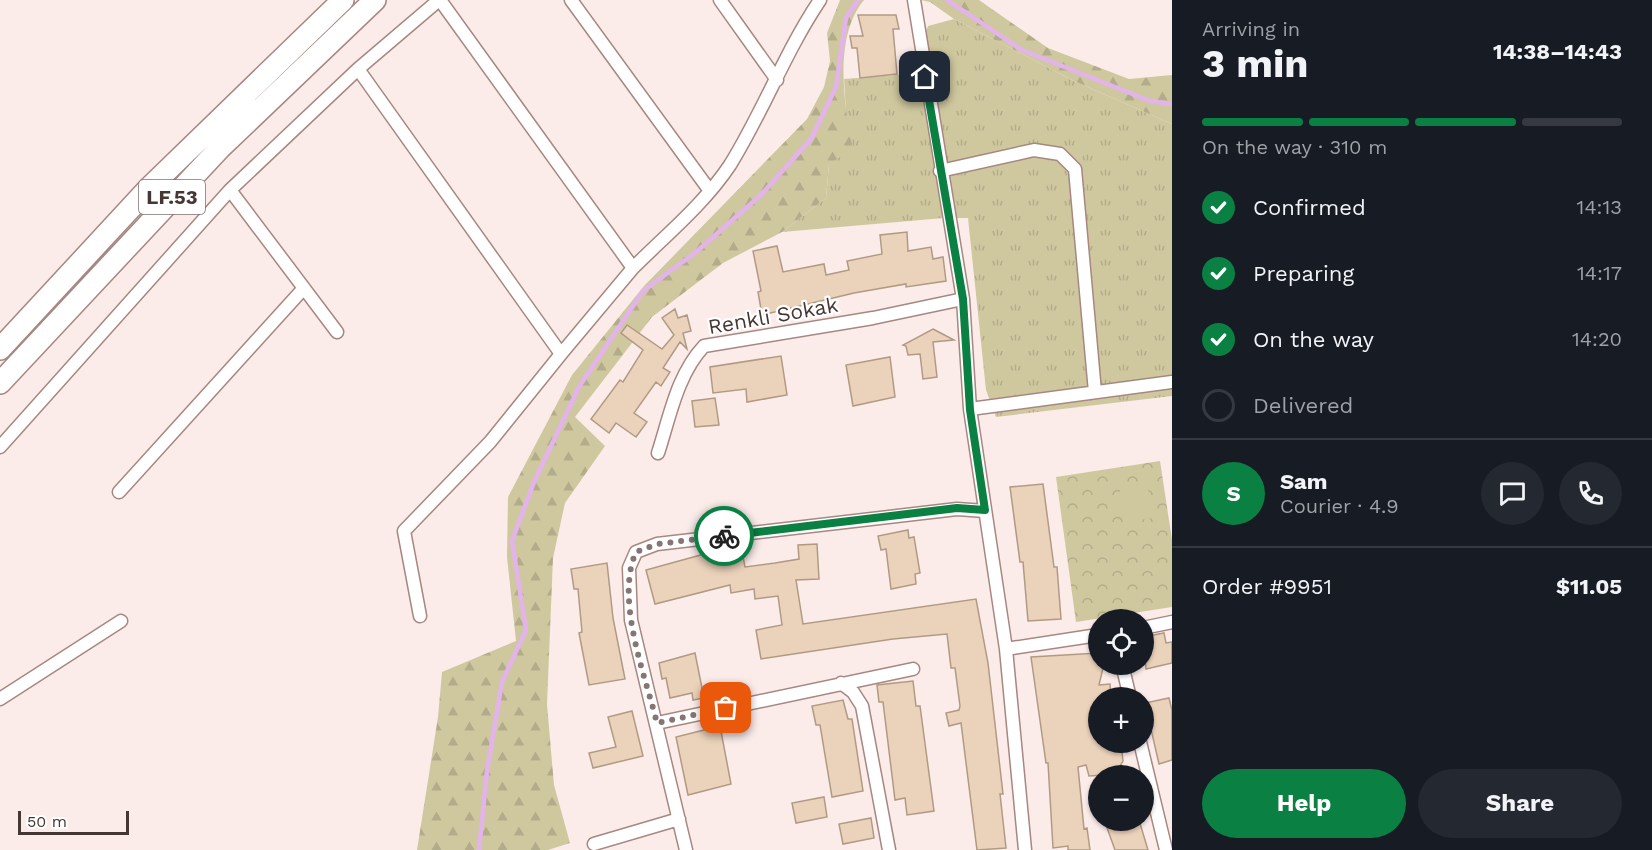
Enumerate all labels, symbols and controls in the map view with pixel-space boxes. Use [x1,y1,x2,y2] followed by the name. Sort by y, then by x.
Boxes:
[1202,17,1300,41] text: Arriving in
[1493,39,1622,64] text: 14:38–14:43
[1202,41,1309,86] text: 3 min
[899,51,950,102] pin
[908,60,941,93] icon: home
[1202,135,1387,159] text: On the way · 310 m
[139,180,205,214] road number: LF.53
[1202,191,1235,224] icon: check
[1253,195,1366,220] text: Confirmed
[1577,195,1622,219] text: 14:13
[1202,257,1235,290] icon: check
[1253,261,1354,286] text: Preparing
[1577,261,1622,285] text: 14:17
[706,292,840,339] street label: Renkli Sokak
[1202,323,1235,356] icon: check
[1253,327,1374,352] text: On the way
[1572,327,1622,351] text: 14:20
[1253,393,1353,418] text: Delivered
[1481,462,1544,525] button: chat
[1559,462,1622,525] button: phone
[1280,469,1328,494] text: Sam
[1226,481,1241,506] text: S
[1280,494,1399,518] text: Courier · 4.9
[694,506,754,566] courier
[708,520,741,553] icon: bike
[1202,574,1332,599] text: Order #9951
[1556,574,1622,599] text: $11.05
[1088,609,1154,831] map controls
[1088,609,1154,675] button: locate
[700,682,751,733] pin
[1088,687,1154,753] button: +
[709,691,742,724] icon: bag
[1088,765,1154,831] button: −
[1202,769,1406,838] button: Help
[1418,769,1622,838] button: Share
[18,808,129,836] scale bar
[27,812,67,831] text: 50 m

